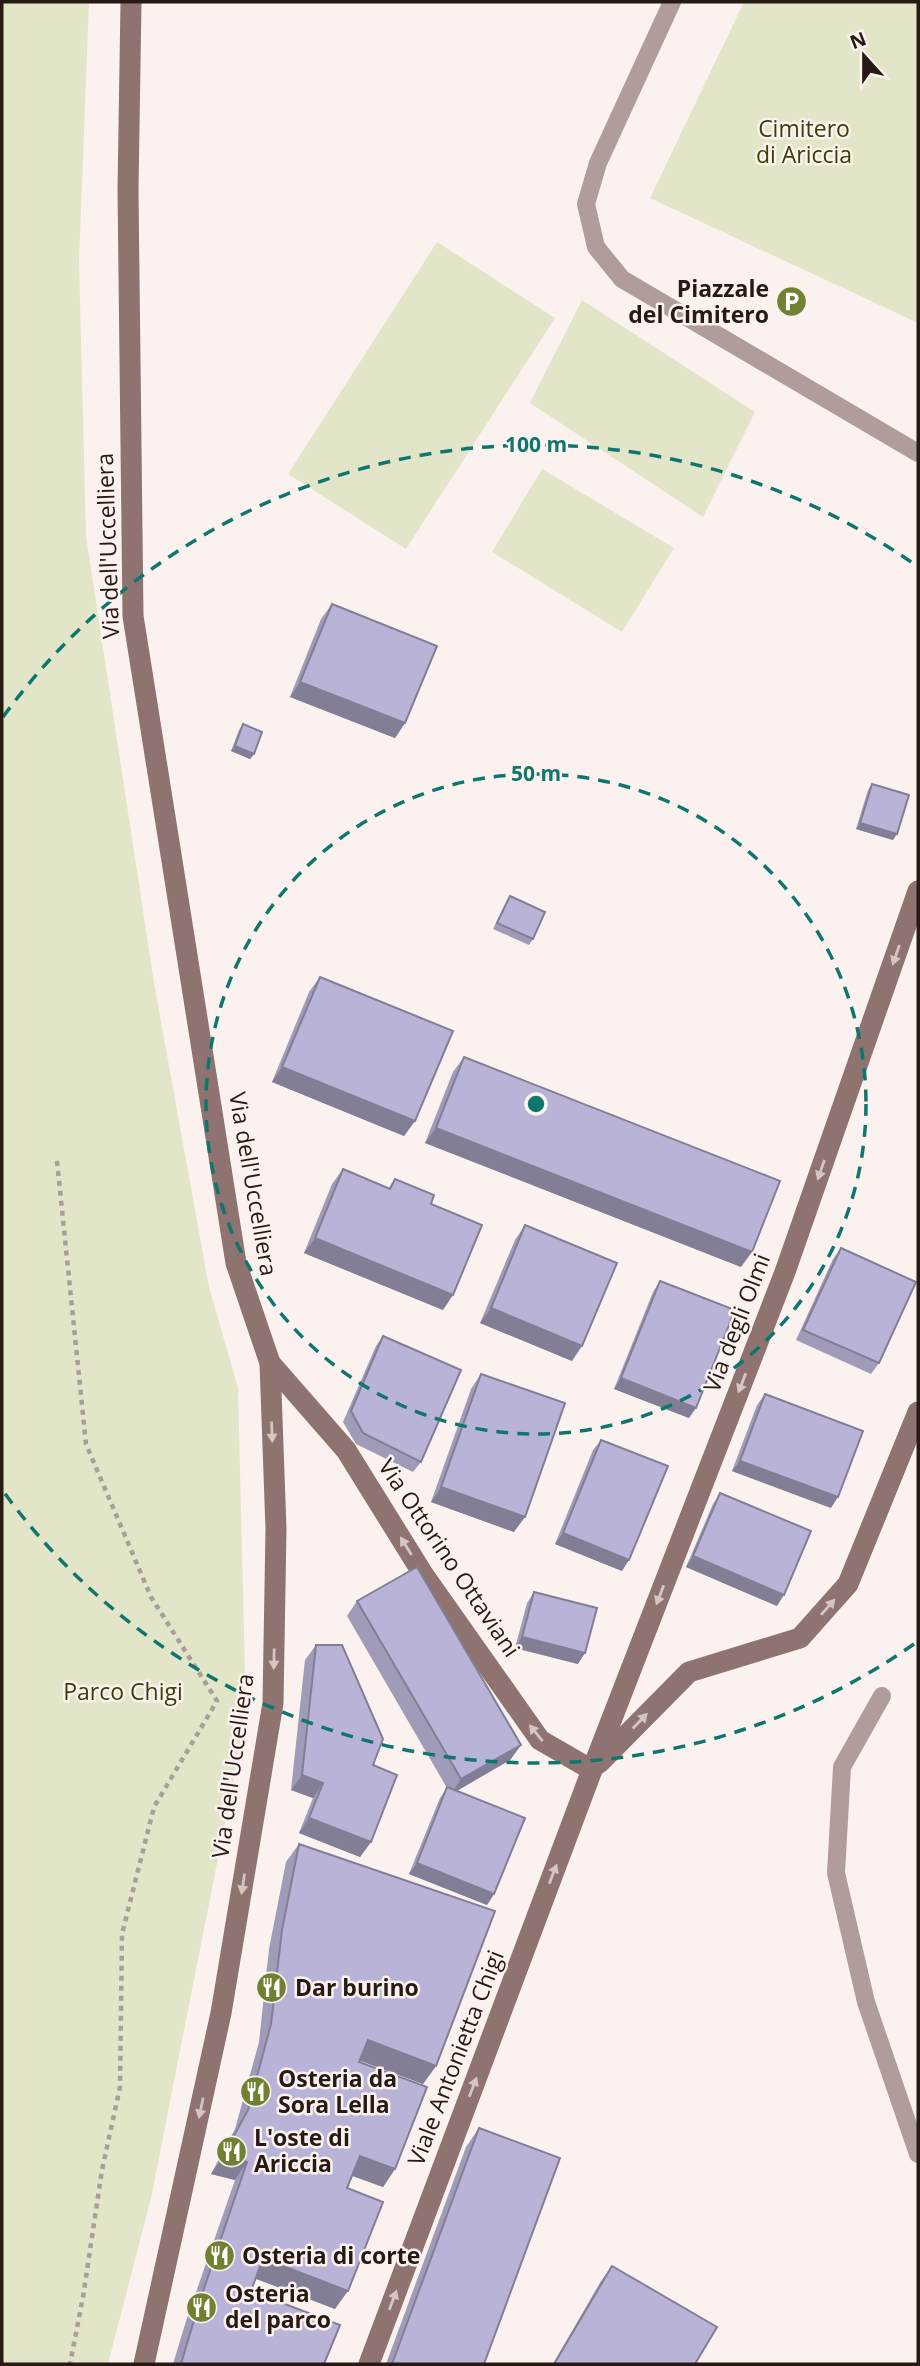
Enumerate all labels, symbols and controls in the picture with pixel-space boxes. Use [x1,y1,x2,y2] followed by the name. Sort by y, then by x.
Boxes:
[829,21,899,91] north arrow
[846,25,870,55] text: N
[756,112,852,170] park label: Cimitero di Ariccia
[628,272,769,330] place label: Piazzale del Cimitero
[775,285,809,319] parking icon: Piazzale del Cimitero
[505,430,567,458] text: 100 m
[88,452,126,640] street label: Via dell'Uccelliera
[511,759,561,787] text: 50 m
[890,945,901,966] one-way arrow
[222,1089,286,1278] street label: Via dell'Uccelliera
[524,1092,548,1116] centre of rings
[815,1159,826,1180] one-way arrow
[695,1249,777,1397] street label: Via degli Olmi
[737,1373,748,1394] one-way arrow
[267,1421,278,1443] one-way arrow
[372,1452,528,1663] street label: Via Ottorino Ottaviani
[399,1537,412,1556] one-way arrow
[654,1585,665,1606] one-way arrow
[820,1598,836,1616] one-way arrow
[268,1648,279,1670] one-way arrow
[203,1671,261,1860] street label: Via dell'Uccelliera
[63,1675,183,1707] park label: Parco Chigi
[632,1713,648,1730] one-way arrow
[529,1724,544,1741] one-way arrow
[548,1864,559,1885] one-way arrow
[237,1873,248,1895] one-way arrow
[399,1945,511,2170] street label: Viale Antonietta Chigi
[255,1971,289,2005] restaurant icon: Dar burino
[295,1971,419,2003] place label: Dar burino
[278,2062,397,2120] place label: Osteria da Sora Lella
[238,2075,272,2109] restaurant icon: Osteria da Sora Lella
[468,2077,479,2098] one-way arrow
[195,2097,206,2119] one-way arrow
[254,2121,350,2179] place label: L'oste di Ariccia
[214,2134,248,2168] restaurant icon: L'oste di Ariccia
[202,2239,236,2273] restaurant icon: Osteria di corte
[242,2239,420,2271] place label: Osteria di corte
[225,2277,331,2335] place label: Osteria del parco
[185,2290,219,2324] restaurant icon: Osteria del parco
[388,2290,399,2311] one-way arrow

